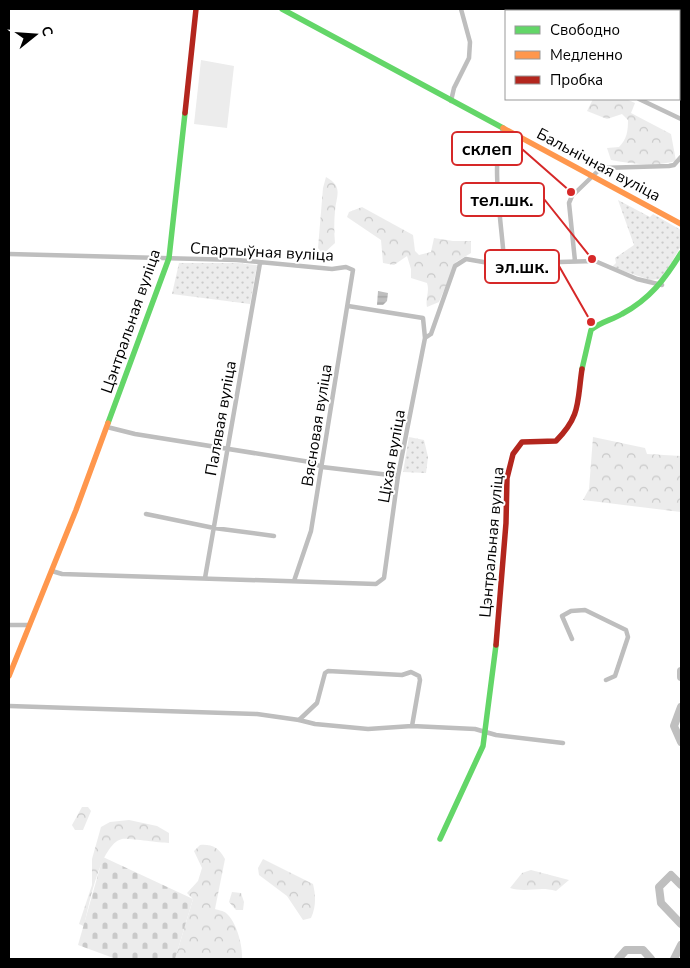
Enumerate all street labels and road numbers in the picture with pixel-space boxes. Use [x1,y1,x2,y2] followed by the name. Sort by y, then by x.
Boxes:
[533,123,664,207] street label: Бальнічная вуліца
[189,237,334,267] street label: Спартыўная вуліца
[96,246,166,397] street label: Цэнтральная вуліца
[200,359,242,477] street label: Палявая вуліца
[296,362,338,488] street label: Вясновая вуліца
[373,408,411,505] street label: Ціхая вуліца
[474,466,510,619] street label: Цэнтральная вуліца

